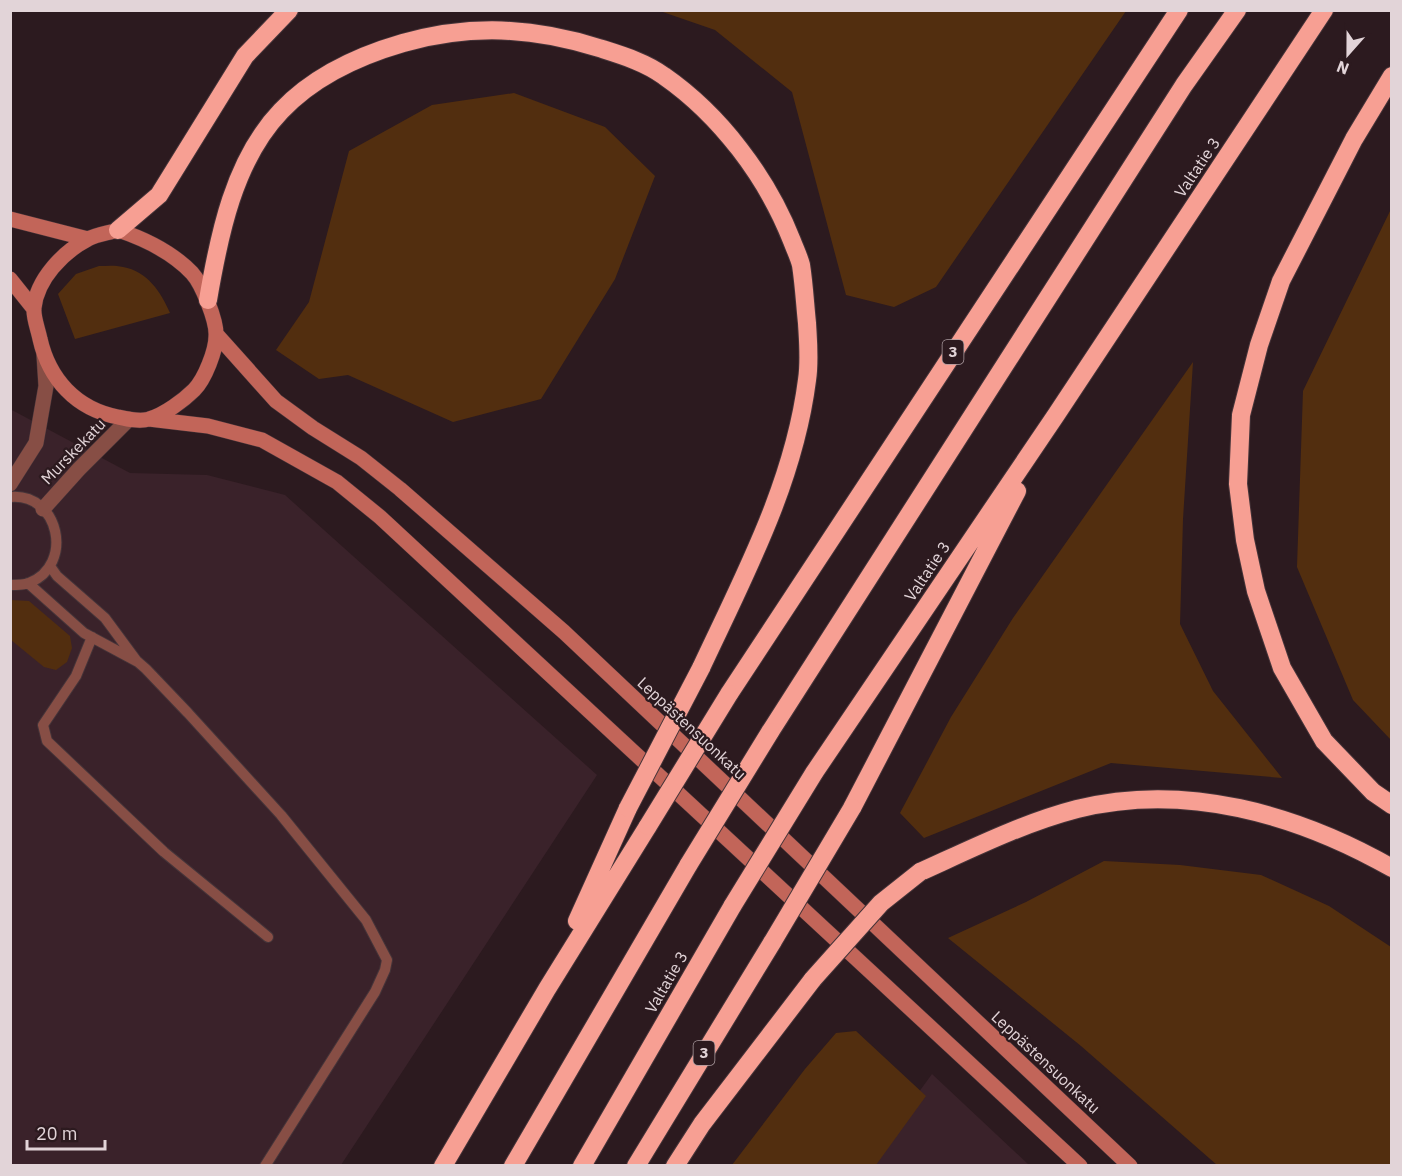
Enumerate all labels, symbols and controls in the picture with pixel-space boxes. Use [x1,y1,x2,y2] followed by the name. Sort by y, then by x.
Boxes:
[1318,24,1378,84] north arrow
[1334,57,1352,79] text: N
[1170,133,1224,201] street label: Valtatie 3
[942,340,964,364] road number: 3
[37,414,109,488] street label: Murskekatu
[900,537,954,605] street label: Valtatie 3
[633,672,751,784] street label: Leppästensuonkatu
[640,948,692,1016] street label: Valtatie 3
[987,1006,1105,1118] street label: Leppästensuonkatu
[694,1041,714,1065] road number: 3
[27,1113,105,1151] scale bar
[36,1122,78,1145] text: 20 m

